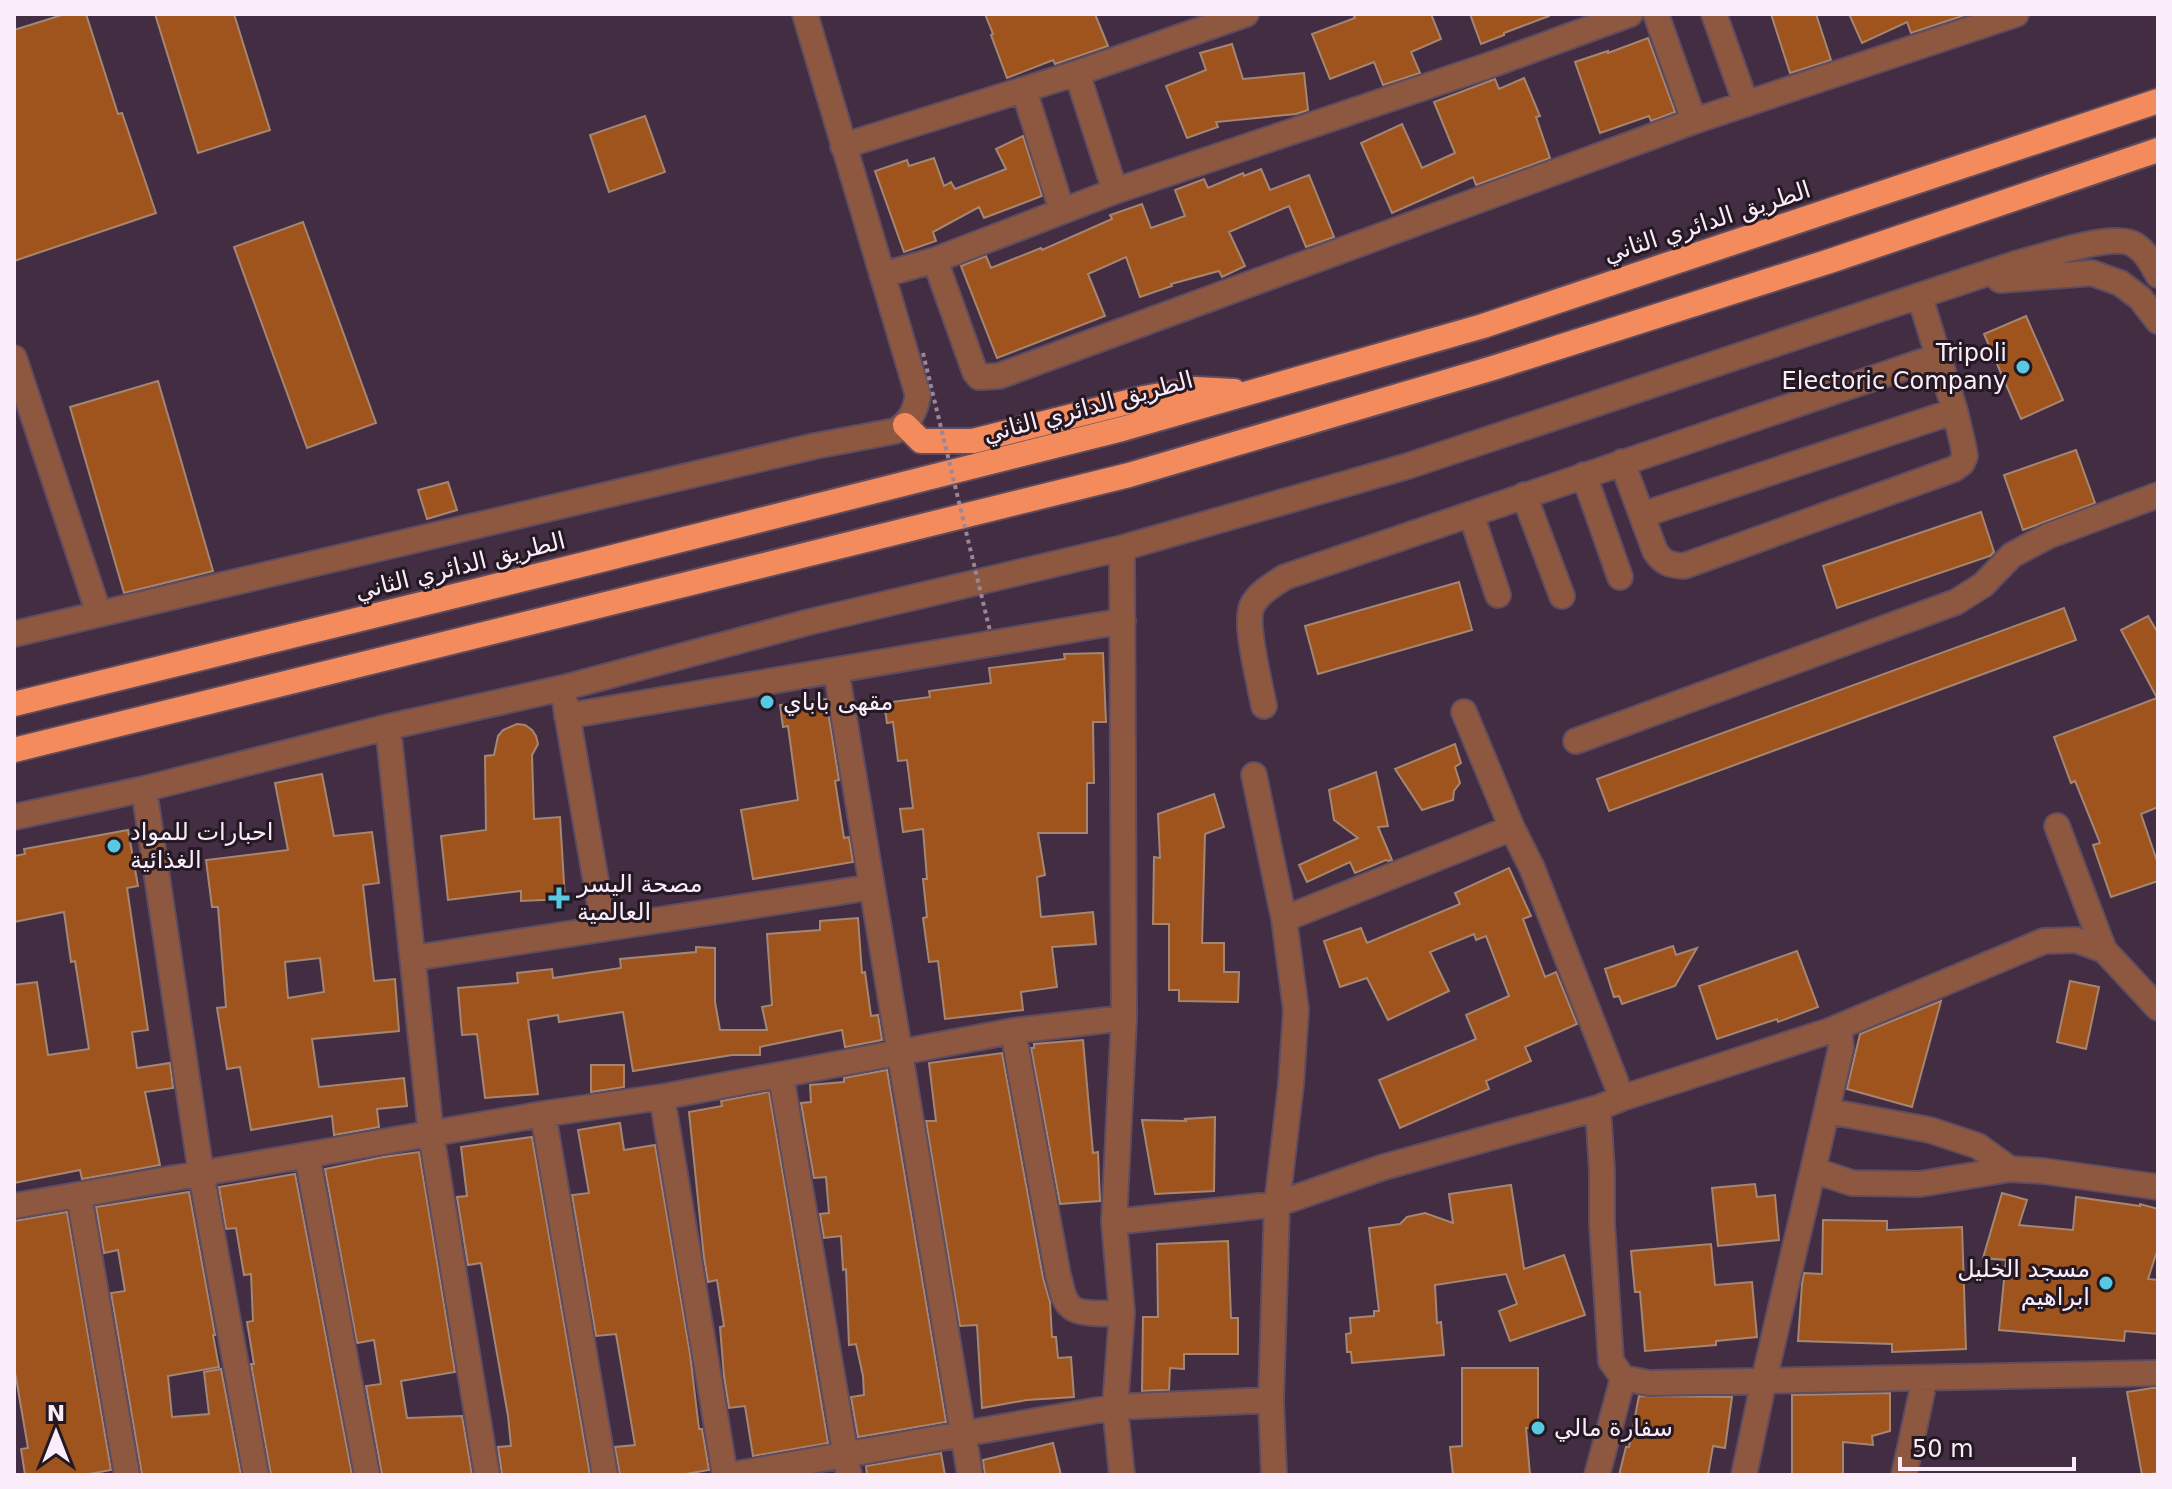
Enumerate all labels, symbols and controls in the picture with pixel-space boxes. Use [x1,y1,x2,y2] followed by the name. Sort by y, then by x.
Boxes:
[1600,175,1814,269] street label: الطريق الدائري الثاني
[1782,339,2007,395] place label: Tripoli Electoric Company
[2014,358,2032,376] marker: Tripoli Electoric Company
[980,366,1196,448] street label: الطريق الدائري الثاني
[352,526,568,606] street label: الطريق الدائري الثاني
[783,688,893,716] place label: مقهى باباي
[758,693,776,711] marker: مقهى باباي
[130,818,273,874] place label: احبارات للمواد الغذائية
[105,837,123,855] marker: احبارات للمواد الغذائية
[576,870,703,926] place label: مصحة اليسر العالمية
[548,887,570,909] marker: مصحة اليسر العالمية
[1957,1255,2090,1311] place label: مسجد الخليل ابراهيم
[2097,1274,2115,1292] marker: مسجد الخليل ابراهيم
[16,1393,96,1473] north arrow
[47,1401,65,1426] text: N
[1554,1414,1673,1442] place label: سفارة مالي
[1529,1419,1547,1437] marker: سفارة مالي
[1900,1421,2074,1471] scale bar
[1912,1435,1974,1463] text: 50 m

